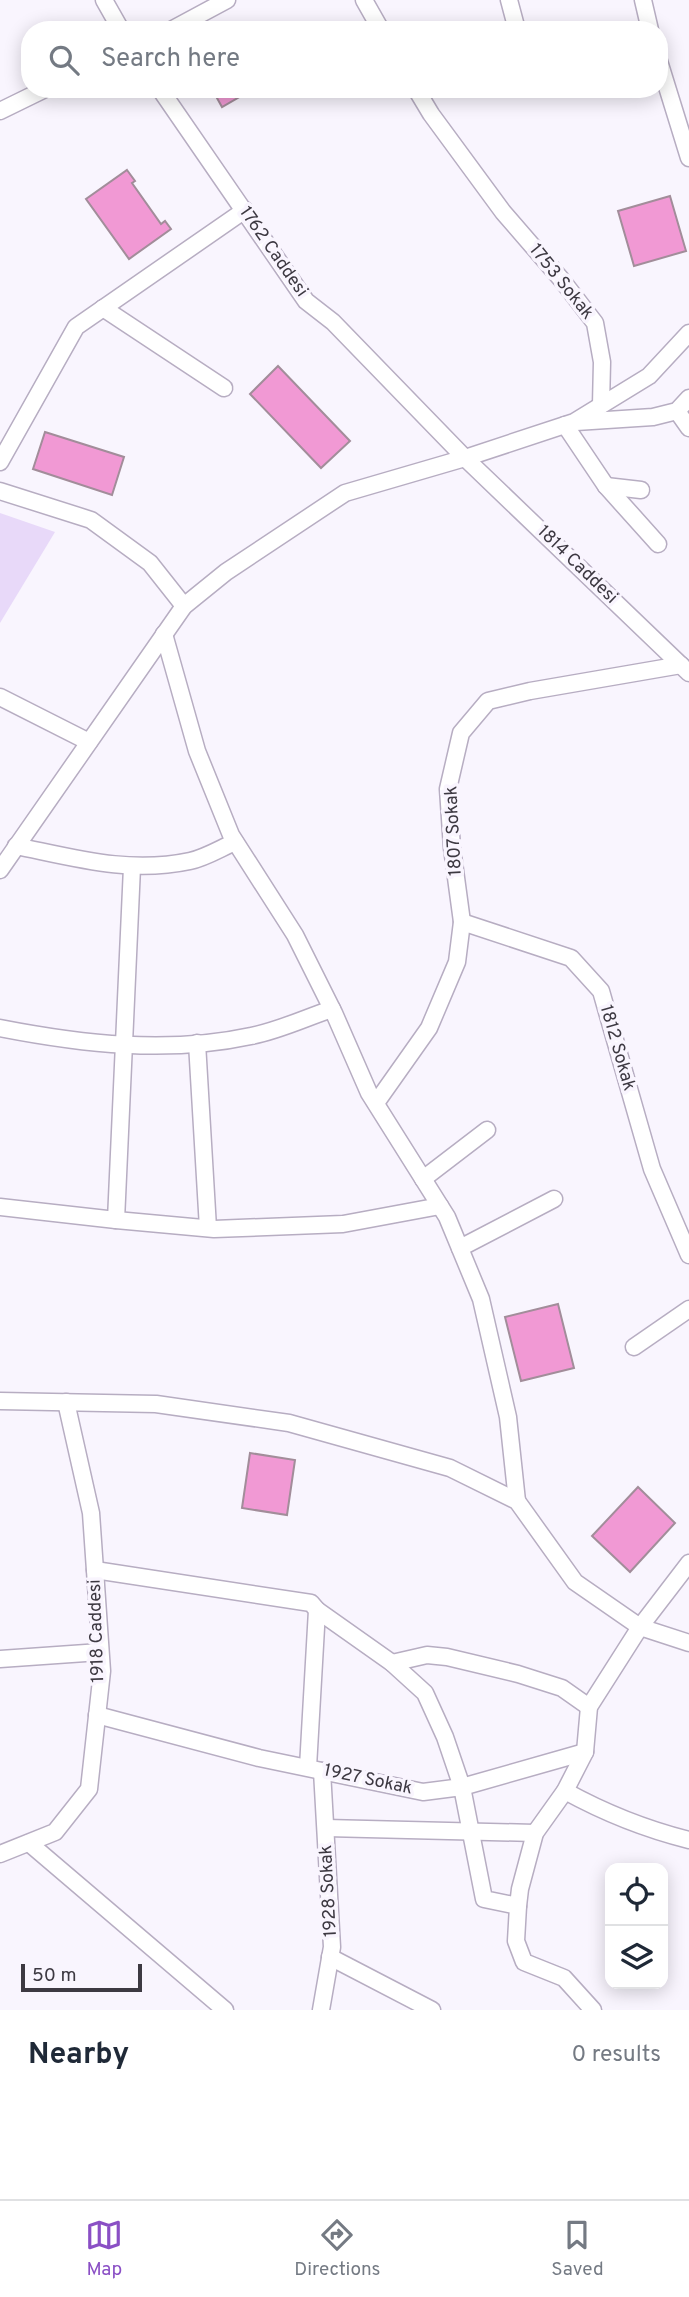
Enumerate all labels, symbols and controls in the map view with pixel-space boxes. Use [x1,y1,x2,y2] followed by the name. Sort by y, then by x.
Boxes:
[21,21,668,98] search box
[45,41,83,79] icon: search
[101,43,240,76] text: Search here
[233,202,313,302] street label: 1762 Caddesi
[523,239,599,325] street label: 1753 Sokak
[532,521,622,609] street label: 1814 Caddesi
[440,785,468,877] street label: 1807 Sokak
[594,1002,640,1094] street label: 1812 Sokak
[84,1579,110,1683] street label: 1918 Caddesi
[322,1759,414,1801] street label: 1927 Sokak
[315,1844,343,1938] street label: 1928 Sokak
[605,1863,668,1989] map controls
[605,1863,668,1926] button: locate
[605,1926,668,1989] button: layers
[21,1961,142,1993] scale bar
[32,1964,77,1988] text: 50 m
[28,2037,129,2074] text: Nearby
[572,2041,661,2070] text: 0 results
[85,2216,123,2282] tab: Map
[294,2216,381,2282] tab: Directions
[551,2216,604,2282] tab: Saved

